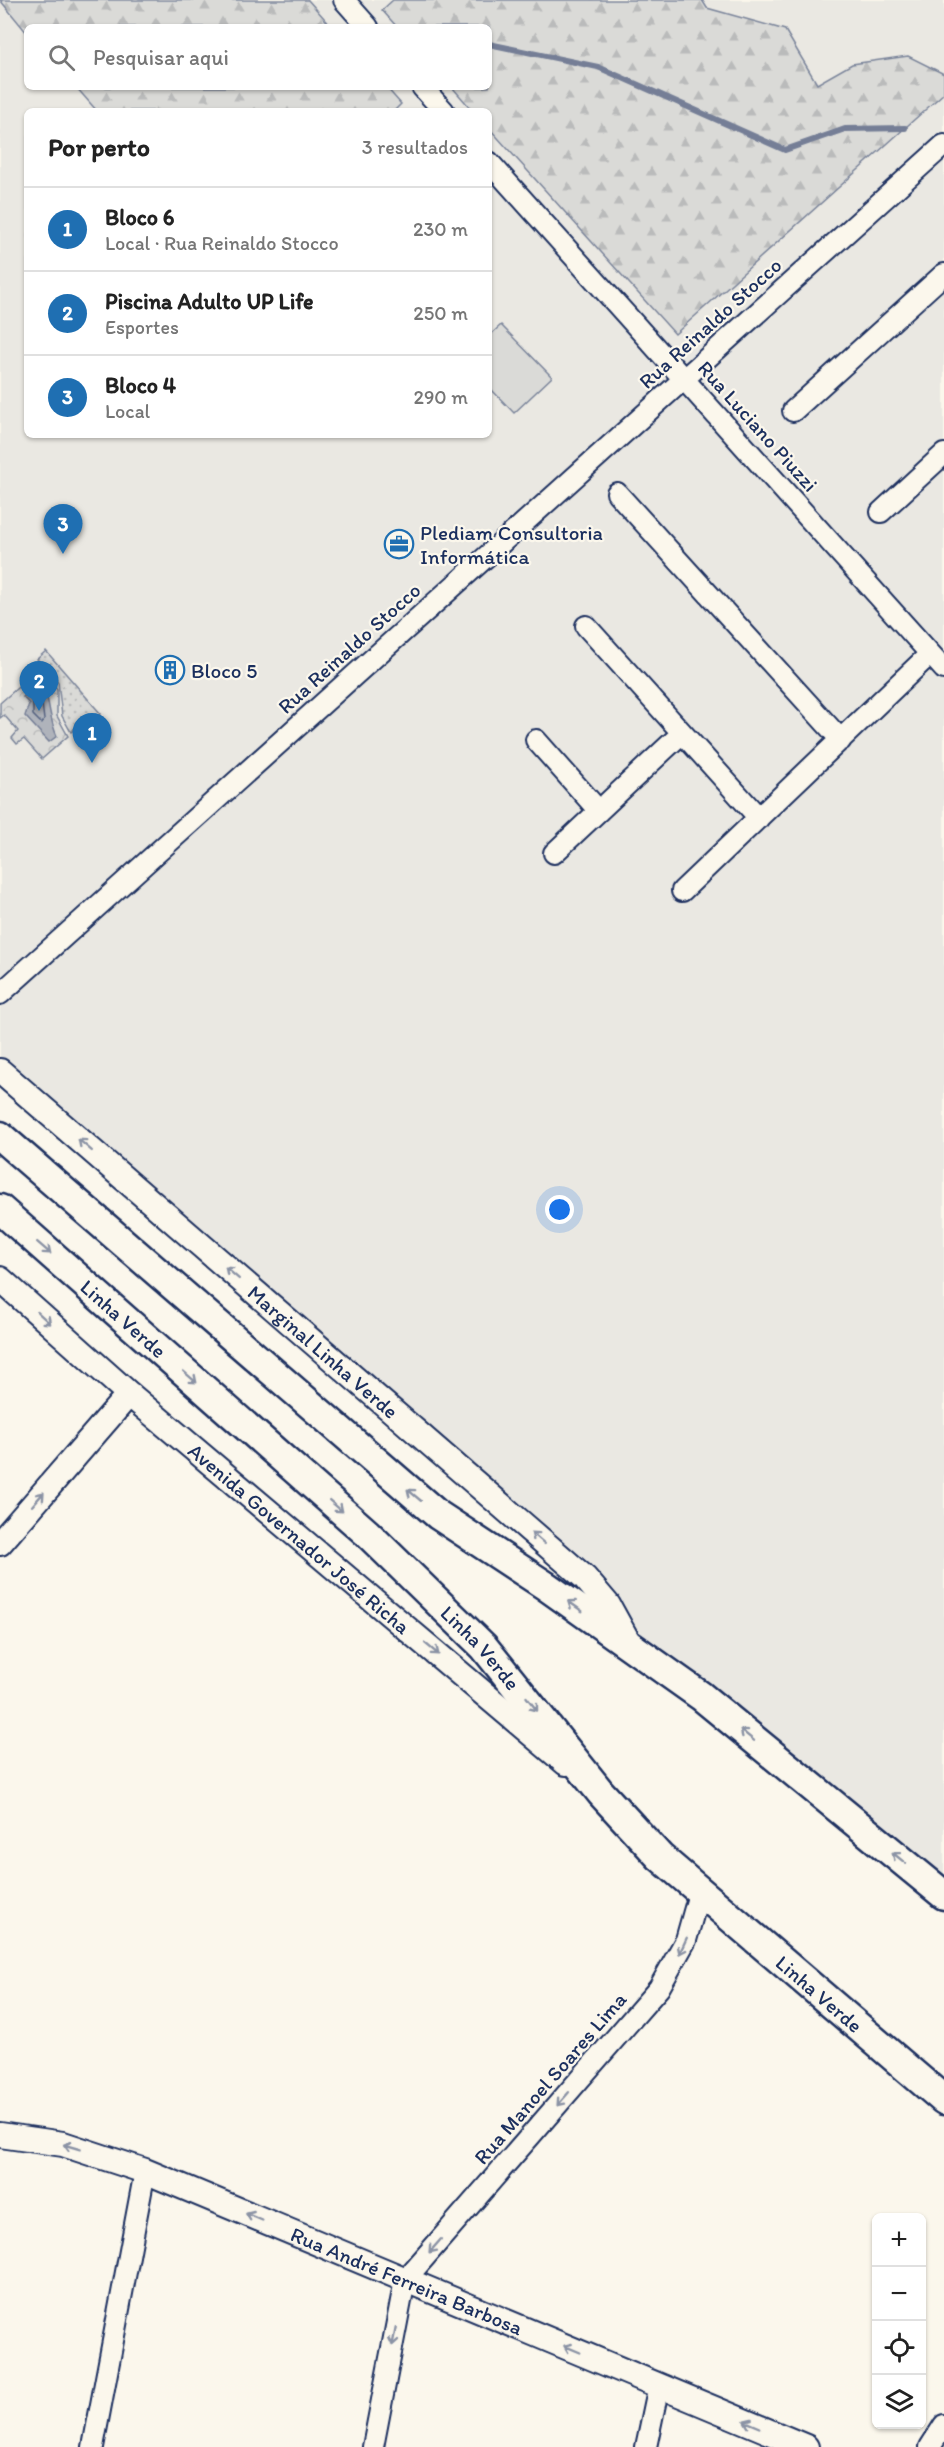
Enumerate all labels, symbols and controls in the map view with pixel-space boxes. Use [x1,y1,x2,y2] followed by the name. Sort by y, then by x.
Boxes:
[24,24,492,90] search box
[45,41,78,74] icon: search
[93,44,229,71] text: Pesquisar aqui
[48,131,150,163] text: Por perto
[362,135,468,159] text: 3 resultados
[105,204,174,231] text: Bloco 6
[63,217,72,241] text: 1
[413,217,468,241] text: 230 m
[105,231,339,255] text: Local · Rua Reinaldo Stocco
[634,252,786,394] street label: Rua Reinaldo Stocco
[105,288,314,315] text: Piscina Adulto UP Life
[62,301,73,325] text: 2
[413,301,468,325] text: 250 m
[105,315,179,339] text: Esportes
[693,355,823,497] street label: Rua Luciano Piuzzi
[105,372,176,399] text: Bloco 4
[62,385,73,409] text: 3
[413,385,468,409] text: 290 m
[105,399,150,423] text: Local
[44,504,82,554] pin: 3
[420,520,603,569] place label: Plediam Consultoria Informática
[383,528,415,560] office icon: Plediam Consultoria Informática
[273,577,425,719] street label: Rua Reinaldo Stocco
[154,654,186,686] building icon: Bloco 5
[191,658,257,683] place label: Bloco 5
[20,662,58,711] pin: 2
[72,714,112,763] pin: 1
[78,1138,93,1152] one-way arrow
[545,1195,574,1224] your location
[36,1241,51,1255] one-way arrow
[225,1266,240,1280] one-way arrow
[76,1274,172,1363] street label: Linha Verde
[243,1279,404,1423] street label: Marginal Linha Verde
[36,1311,51,1325] one-way arrow
[182,1370,197,1384] one-way arrow
[184,1437,416,1639] street label: Avenida Governador José Richa
[407,1488,422,1502] one-way arrow
[32,1491,45,1507] one-way arrow
[328,1499,343,1513] one-way arrow
[531,1531,546,1545] one-way arrow
[436,1600,526,1695] street label: Linha Verde
[567,1600,583,1612] one-way arrow
[424,1642,439,1656] one-way arrow
[526,1696,538,1712] one-way arrow
[740,1729,756,1742] one-way arrow
[892,1851,907,1865] one-way arrow
[676,1936,688,1954] one-way arrow
[771,1950,868,2037] street label: Linha Verde
[468,1987,632,2169] street label: Rua Manoel Soares Lima
[556,2091,570,2106] one-way arrow
[63,2141,82,2152] one-way arrow
[246,2211,264,2222] one-way arrow
[872,2213,926,2429] map controls
[872,2213,926,2267] button: +
[287,2221,527,2340] street label: Rua André Ferreira Barbosa
[428,2238,442,2253] one-way arrow
[872,2267,926,2321] button: −
[872,2321,926,2375] button: locate
[388,2327,399,2346] one-way arrow
[563,2343,581,2354] one-way arrow
[872,2375,926,2429] button: layers
[743,2418,761,2429] one-way arrow

